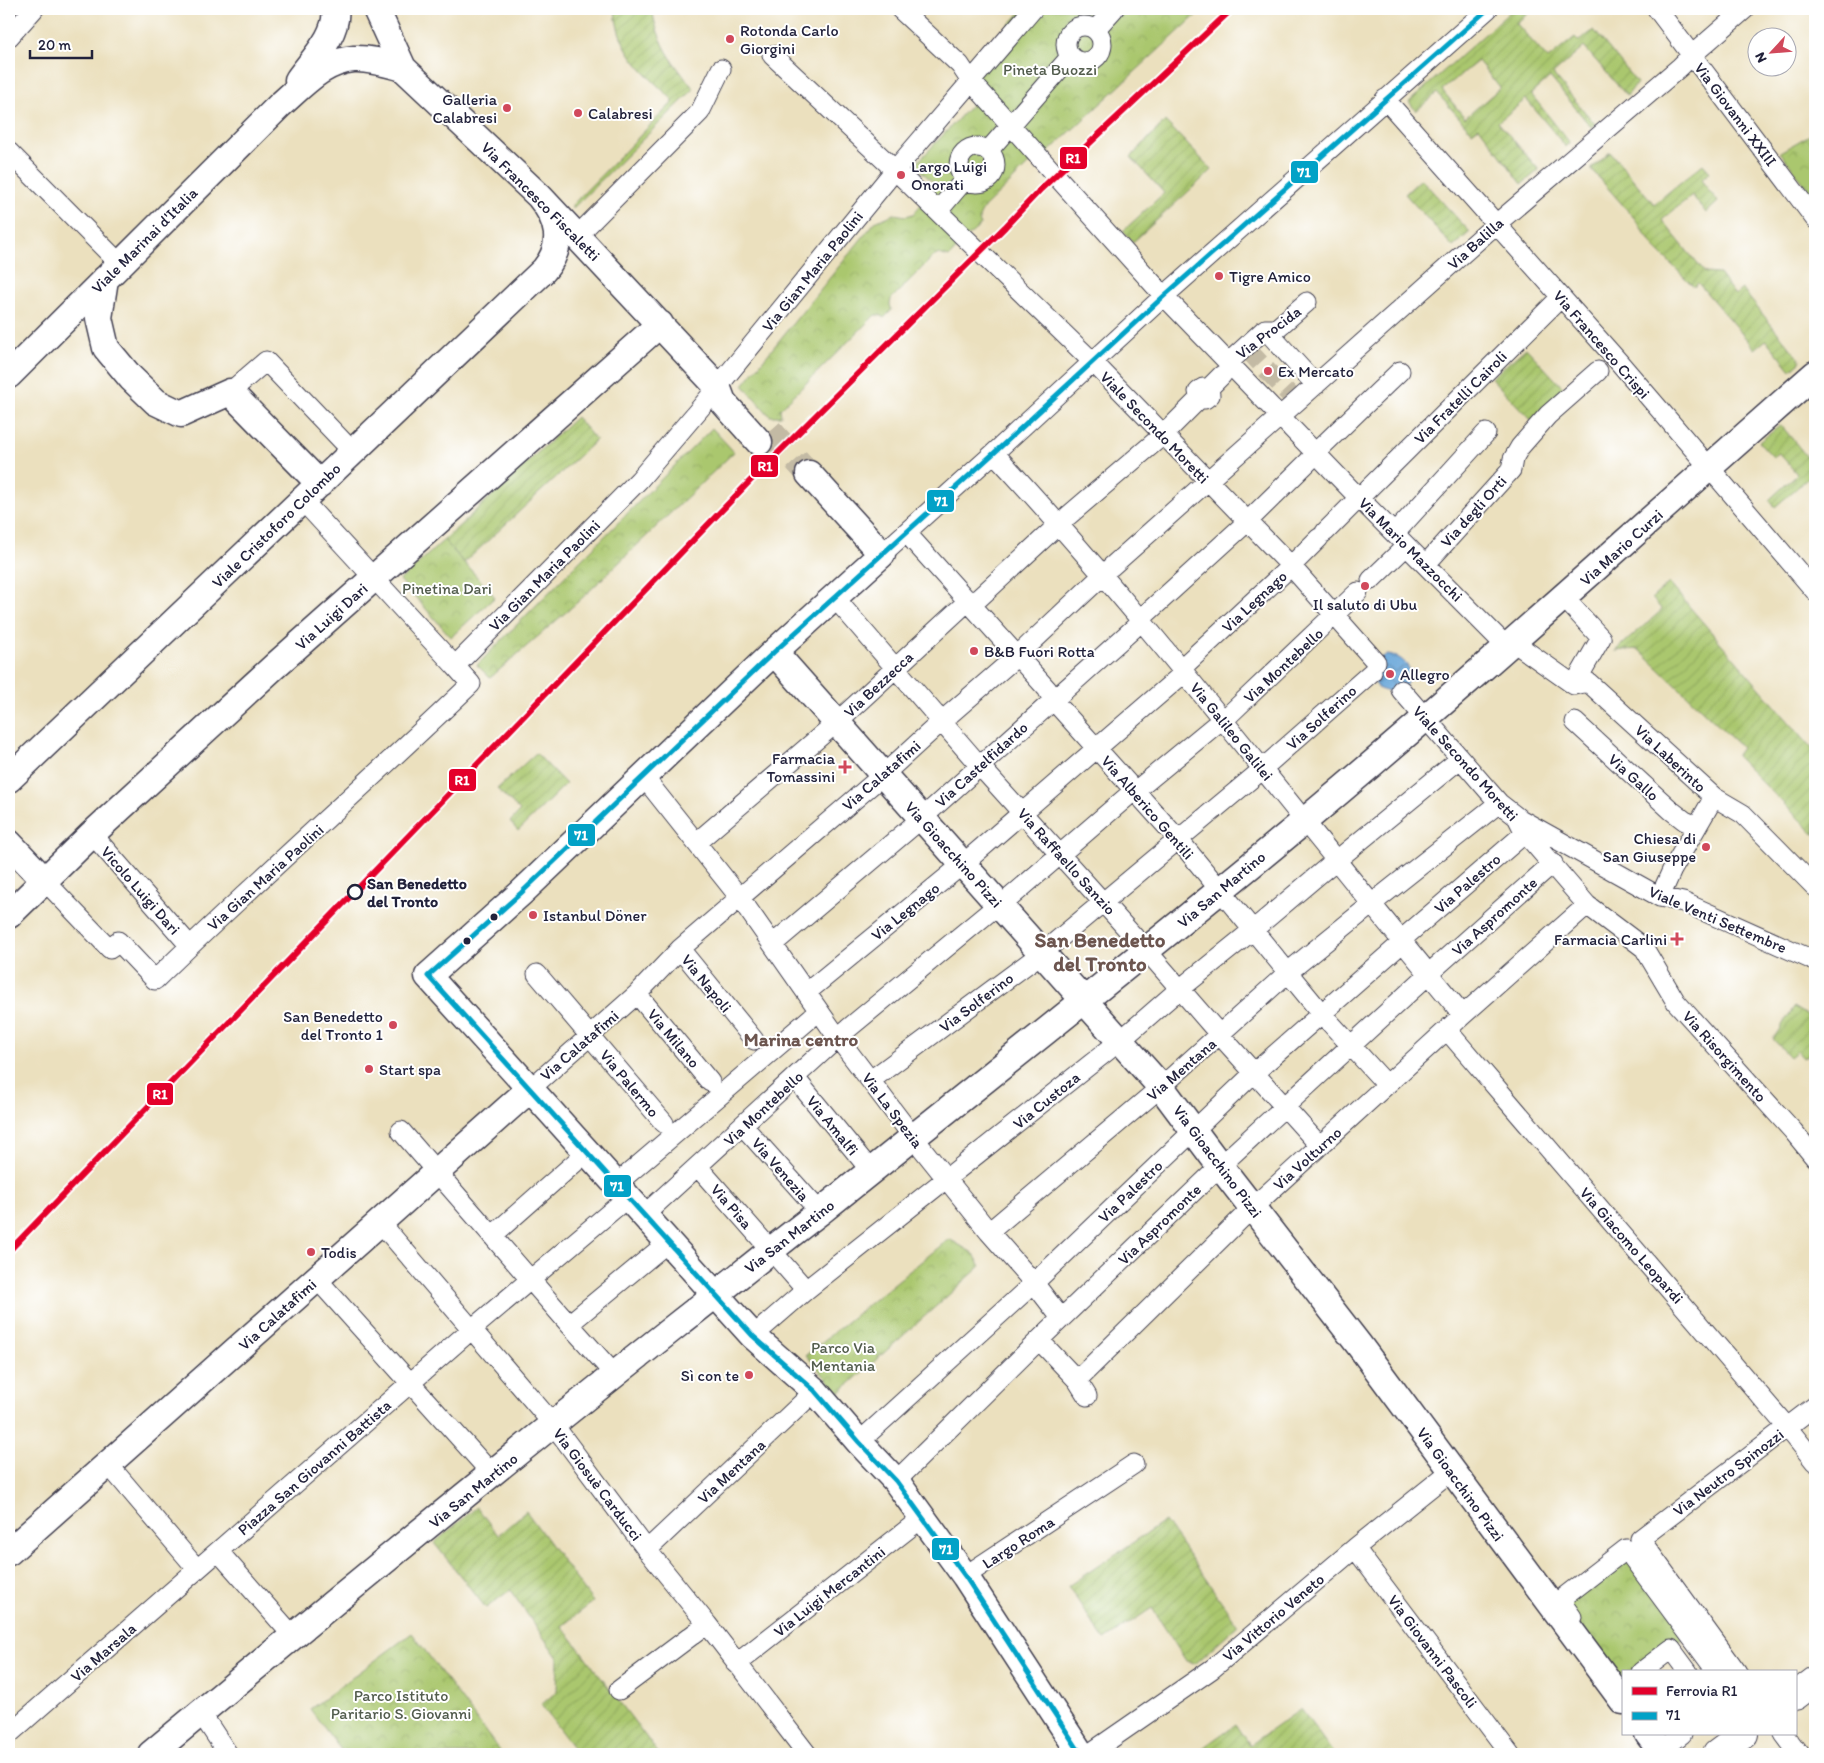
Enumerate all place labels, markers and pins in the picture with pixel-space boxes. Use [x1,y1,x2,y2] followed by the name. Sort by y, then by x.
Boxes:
[740,21,839,58] place label: Rotonda Carlo Giorgini
[724,33,736,45] marker: Rotonda Carlo Giorgini
[432,90,498,127] place label: Galleria Calabresi
[501,102,513,114] marker: Galleria Calabresi
[588,104,653,123] place label: Calabresi
[572,107,584,119] marker: Calabresi
[911,157,987,194] place label: Largo Luigi Onorati
[895,169,907,181] marker: Largo Luigi Onorati
[1229,267,1311,286] place label: Tigre Amico
[1213,270,1225,282] marker: Tigre Amico
[1278,362,1354,381] place label: Ex Mercato
[1262,365,1274,377] marker: Ex Mercato
[1359,580,1371,592] marker: Il saluto di Ubu
[1313,595,1418,614] place label: Il saluto di Ubu
[984,642,1095,661] place label: B&B Fuori Rotta
[968,645,980,657] marker: B&B Fuori Rotta
[1400,665,1450,684] place label: Allegro
[1384,668,1396,680] marker: Allegro
[767,749,836,786] place label: Farmacia Tomassini
[839,761,851,773] marker: Farmacia Tomassini
[1603,829,1696,866] place label: Chiesa di San Giuseppe
[1700,841,1712,853] marker: Chiesa di San Giuseppe
[367,874,467,911] place label: San Benedetto del Tronto
[347,884,363,900] marker: San Benedetto del Tronto
[543,906,647,925] place label: Istanbul Döner
[527,909,539,921] marker: Istanbul Döner
[489,912,499,922] unlabelled marker
[1554,930,1667,949] place label: Farmacia Carlini
[1671,933,1683,945] marker: Farmacia Carlini
[462,936,472,946] unlabelled marker
[283,1007,384,1044] place label: San Benedetto del Tronto 1
[387,1019,399,1031] marker: San Benedetto del Tronto 1
[379,1060,441,1079] place label: Start spa
[363,1063,375,1075] marker: Start spa
[321,1243,357,1262] place label: Todis
[305,1246,317,1258] marker: Todis
[681,1366,739,1385] place label: Sì con te
[743,1369,755,1381] marker: Sì con te

